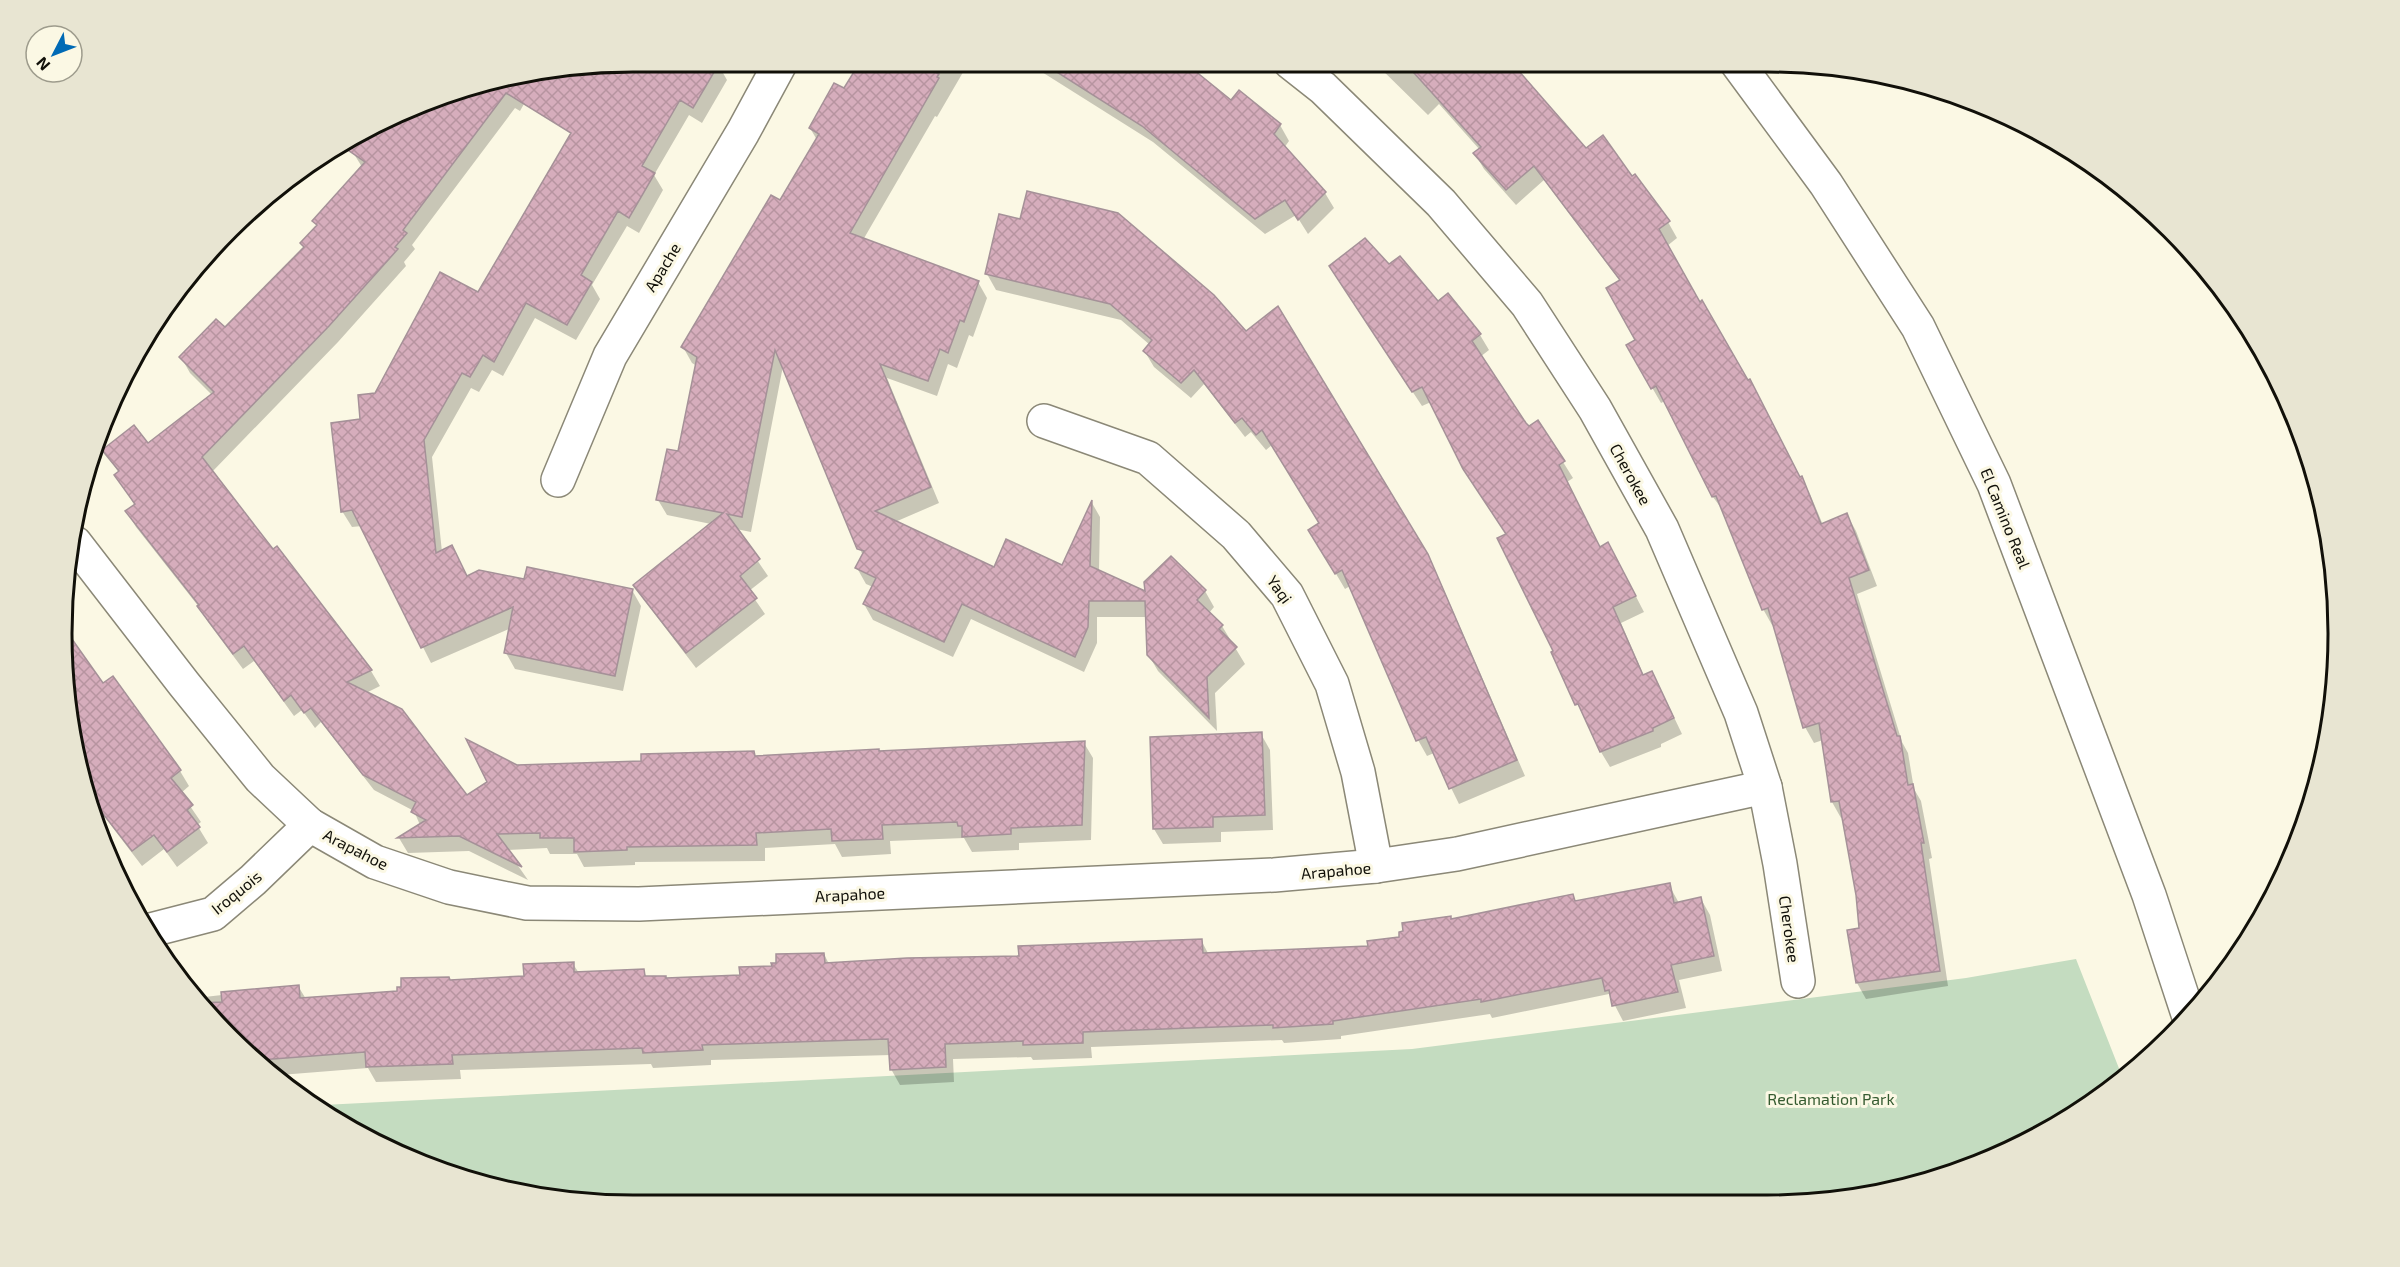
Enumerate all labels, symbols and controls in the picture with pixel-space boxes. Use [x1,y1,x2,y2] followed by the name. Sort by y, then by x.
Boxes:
[24,24,84,84] north arrow
[32,54,53,75] text: N
[640,239,684,295] street label: Apache
[1606,440,1656,508] street label: Cherokee
[1977,465,2035,571] street label: El Camino Real
[1263,571,1297,607] street label: Yaqi
[320,825,392,873] street label: Arapahoe
[1300,857,1372,883] street label: Arapahoe
[207,866,265,918] street label: Iroquois
[814,883,886,905] street label: Arapahoe
[1776,894,1804,964] street label: Cherokee
[1767,1089,1895,1108] park label: Reclamation Park

